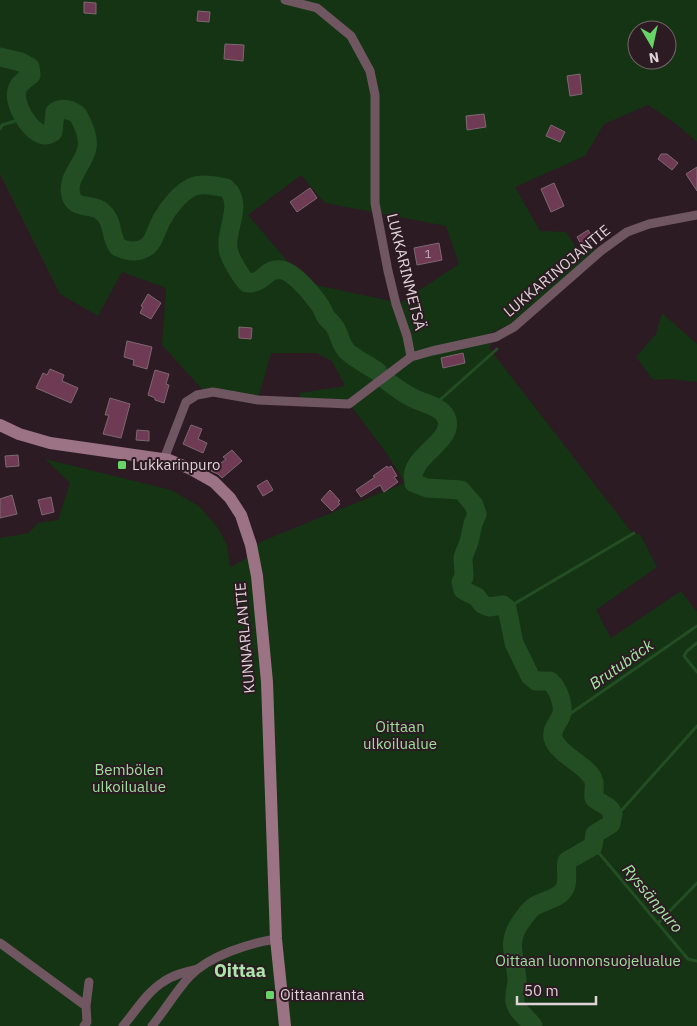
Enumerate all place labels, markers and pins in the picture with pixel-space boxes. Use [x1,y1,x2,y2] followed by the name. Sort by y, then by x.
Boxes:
[132,455,220,474] place label: Lukkarinpuro
[116,459,128,471] marker: Lukkarinpuro
[280,985,365,1004] place label: Oittaanranta
[264,989,276,1001] marker: Oittaanranta

